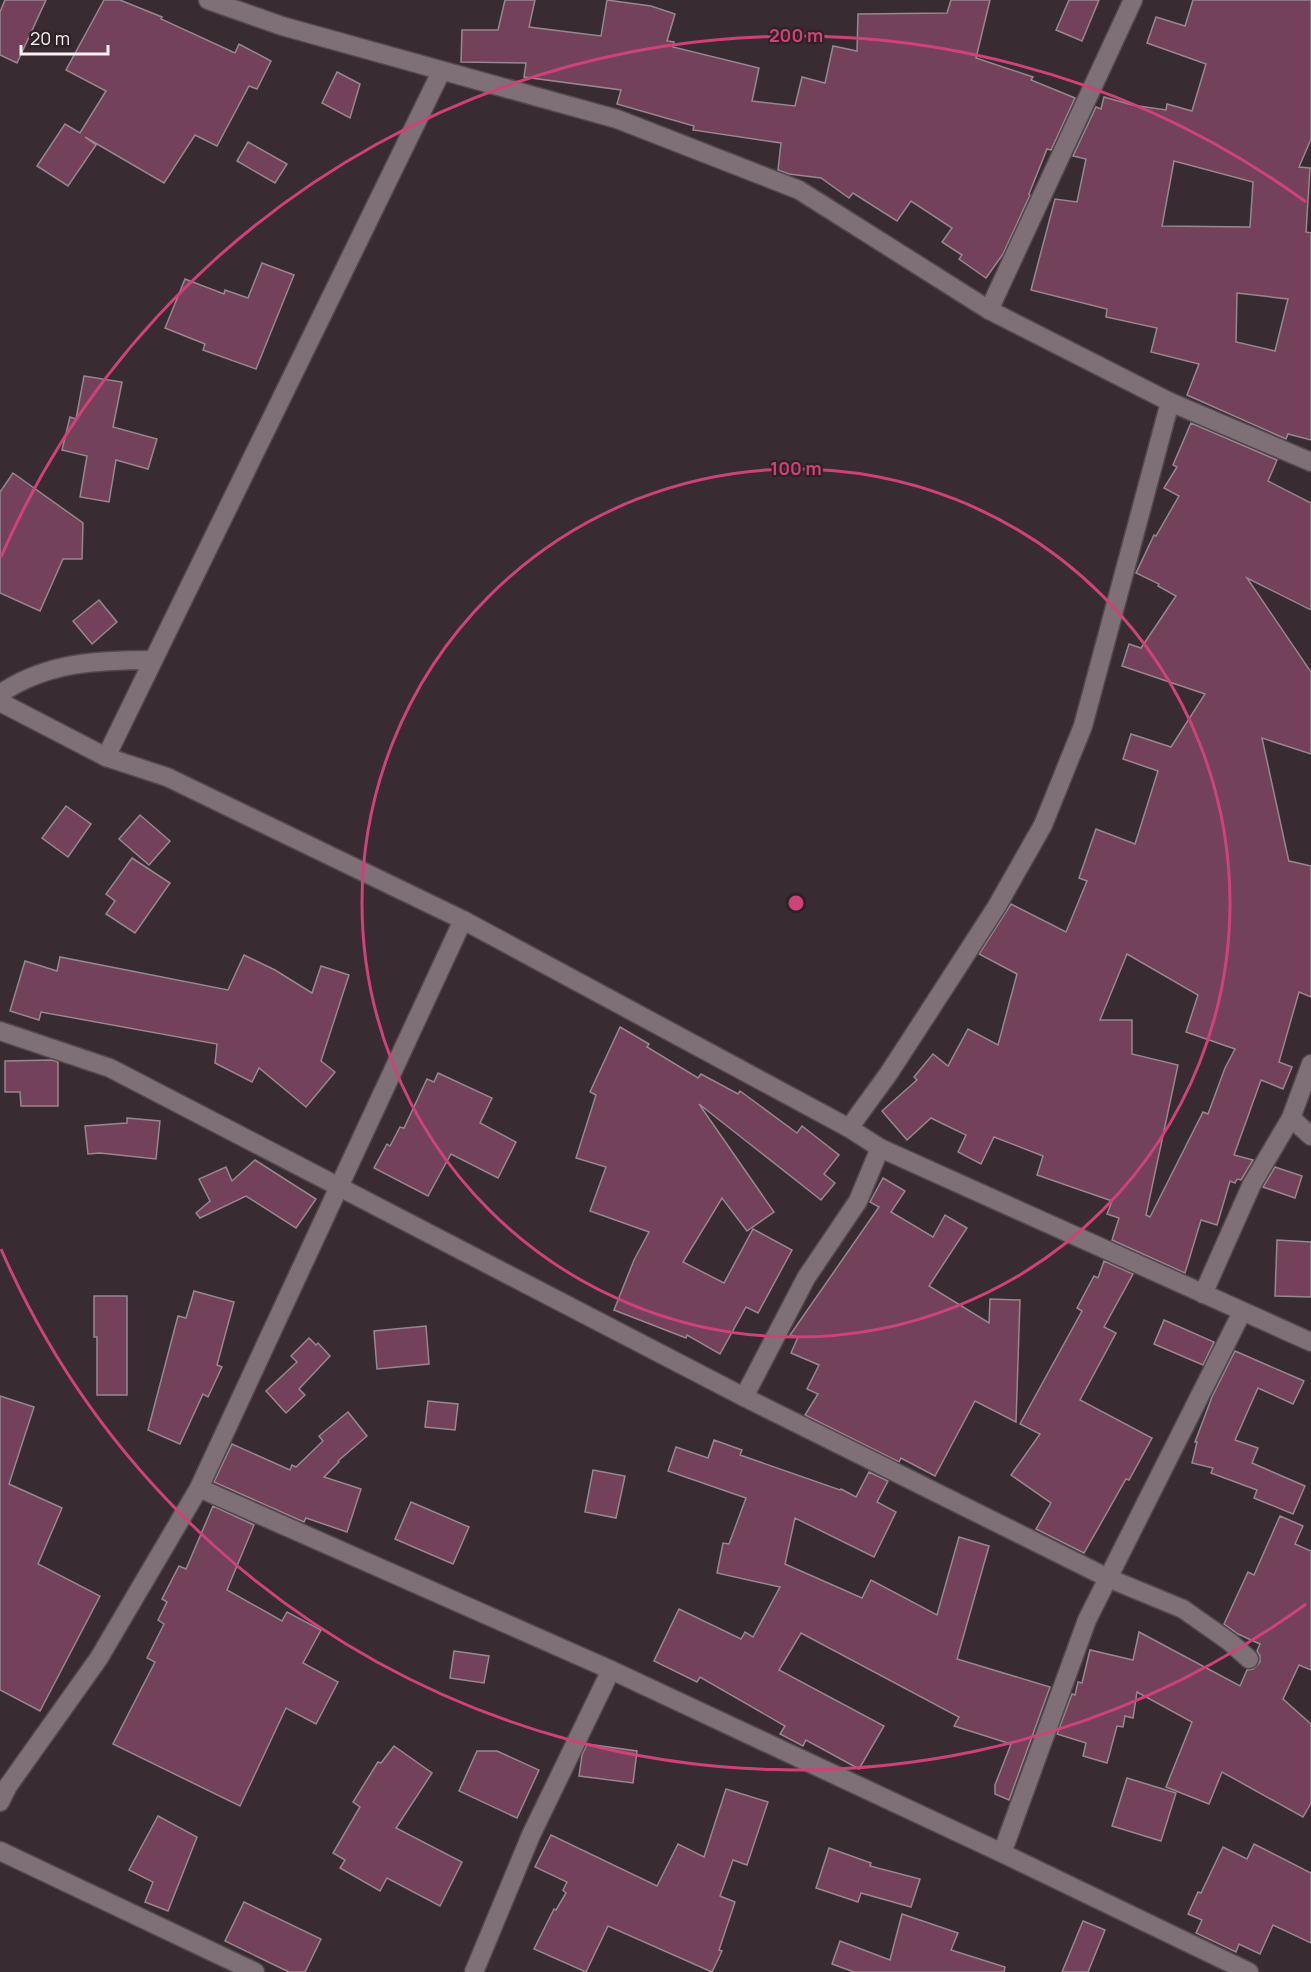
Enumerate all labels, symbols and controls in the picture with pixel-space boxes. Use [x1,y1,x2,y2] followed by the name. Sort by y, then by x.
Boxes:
[21,18,108,56] scale bar
[769,23,823,47] text: 200 m
[30,26,70,50] text: 20 m
[770,456,822,480] text: 100 m
[786,893,806,913] centre of rings

